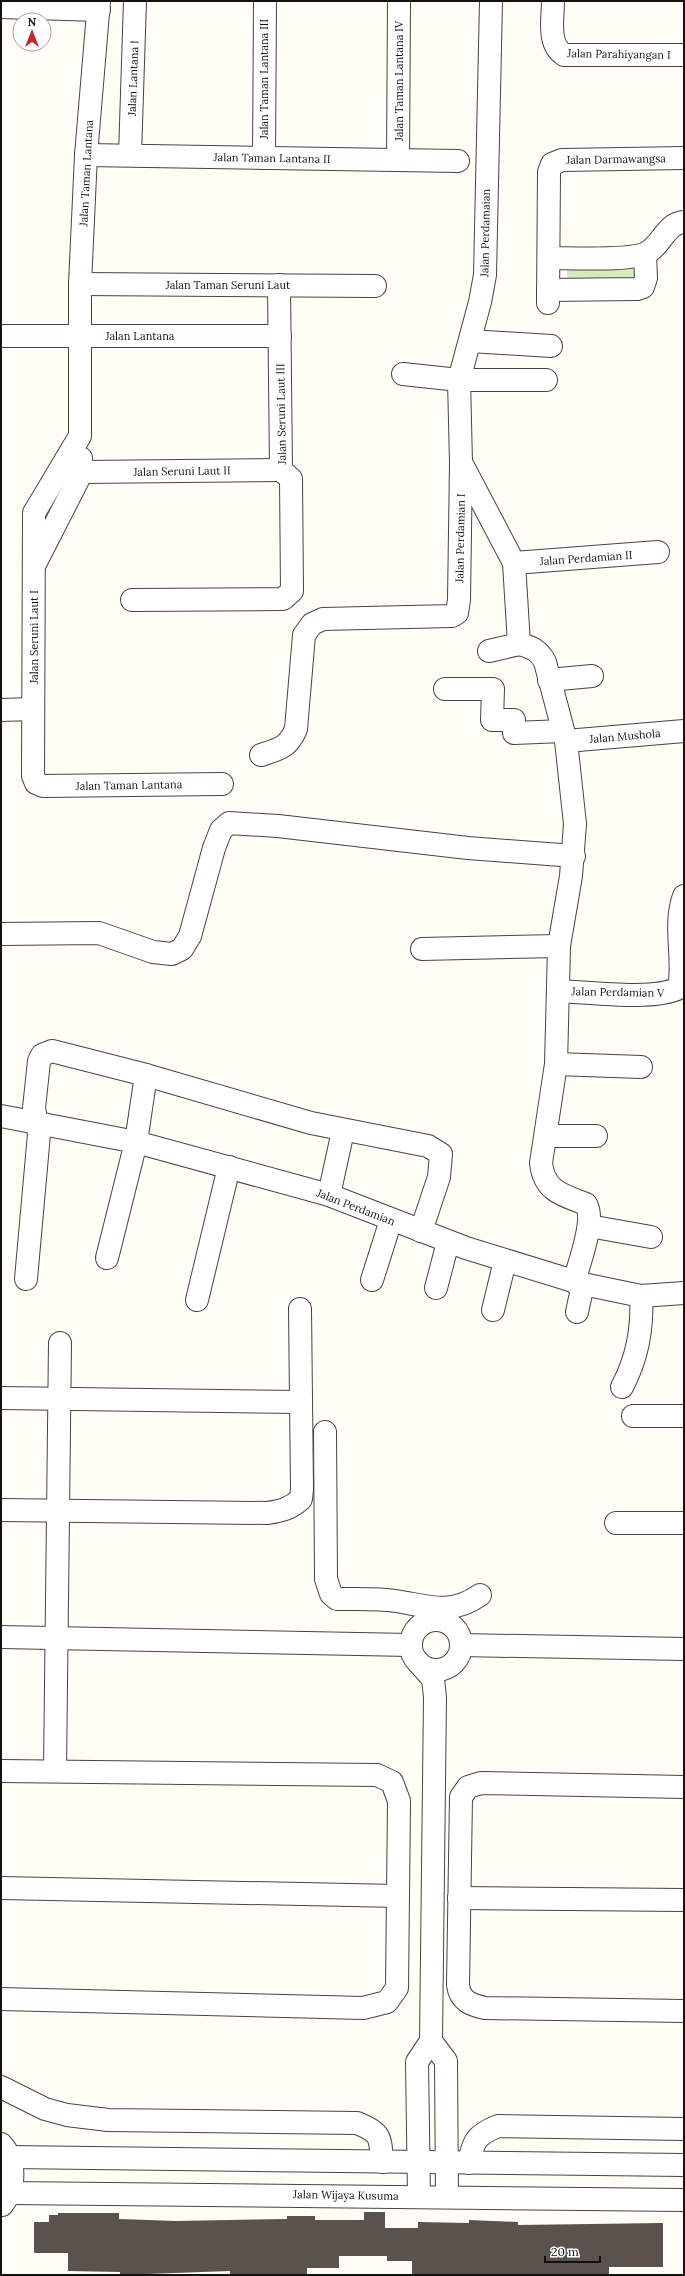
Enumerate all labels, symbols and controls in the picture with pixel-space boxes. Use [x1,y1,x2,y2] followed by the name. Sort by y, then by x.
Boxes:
[12,12,52,52] north arrow
[28,15,37,29] text: N
[257,18,271,140] street label: Jalan Taman Lantana III
[392,20,406,142] street label: Jalan Taman Lantana IV
[125,40,141,117] street label: Jalan Lantana I
[566,46,671,62] street label: Jalan Parahiyangan I
[76,119,96,228] street label: Jalan Taman Lantana
[212,150,331,166] street label: Jalan Taman Lantana II
[565,151,666,167] street label: Jalan Darmawangsa
[477,188,493,278] street label: Jalan Perdamaian
[165,278,291,292] street label: Jalan Taman Seruni Laut
[105,329,175,343] street label: Jalan Lantana
[273,363,289,466] street label: Jalan Seruni Laut III
[132,463,231,479] street label: Jalan Seruni Laut II
[452,493,468,584] street label: Jalan Perdamian I
[538,548,633,568] street label: Jalan Perdamian II
[27,590,41,685] street label: Jalan Seruni Laut I
[588,726,661,746] street label: Jalan Mushola
[75,777,183,793] street label: Jalan Taman Lantana
[571,984,665,1000] street label: Jalan Perdamian V
[314,1185,397,1228] street label: Jalan Perdamian
[292,2187,399,2203] street label: Jalan Wijaya Kusuma
[545,2238,600,2264] scale bar
[551,2244,579,2259] text: 20 m

